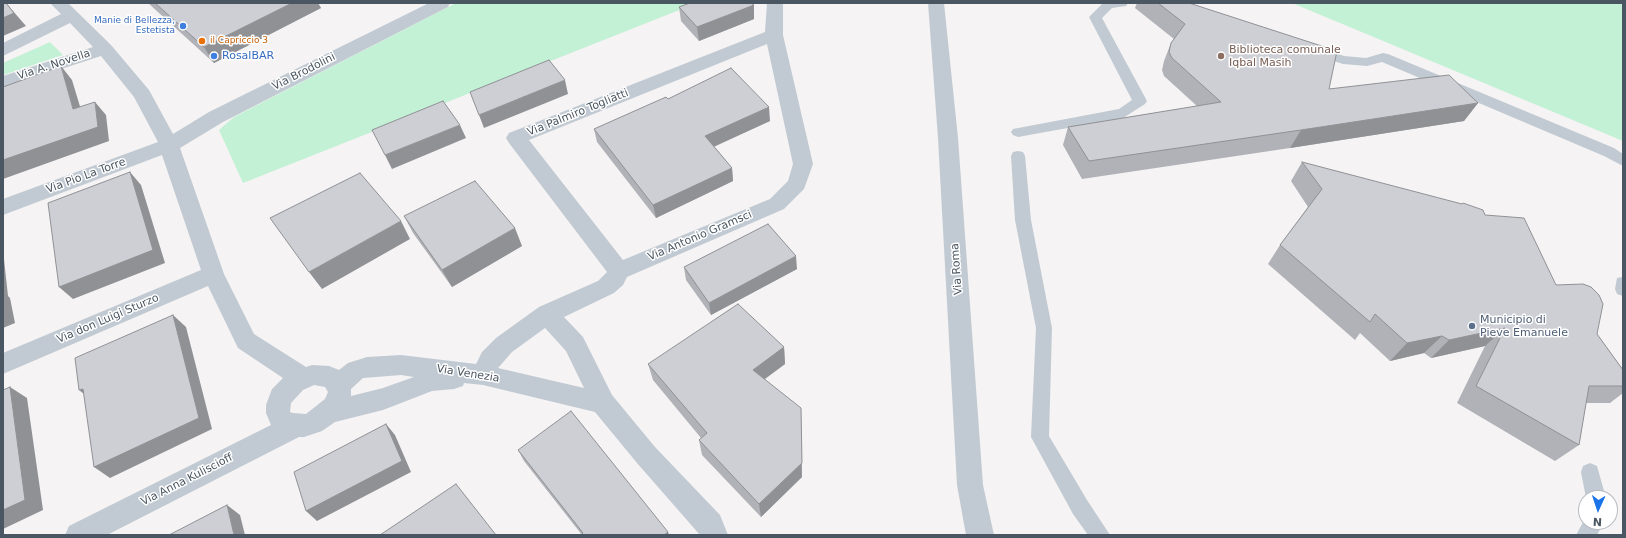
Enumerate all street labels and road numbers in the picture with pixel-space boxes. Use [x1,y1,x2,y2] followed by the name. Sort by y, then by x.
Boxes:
[16,47,92,83] street label: Via A. Novella
[270,50,338,94] street label: Via Brodolini
[526,87,630,139] street label: Via Palmiro Togliatti
[44,156,128,196] street label: Via Pio La Torre
[646,208,754,264] street label: Via Antonio Gramsci
[949,243,965,295] street label: Via Roma
[55,292,161,346] street label: Via don Luigi Sturzo
[436,363,500,385] street label: Via Venezia
[139,451,235,509] street label: Via Anna Kuliscioff

